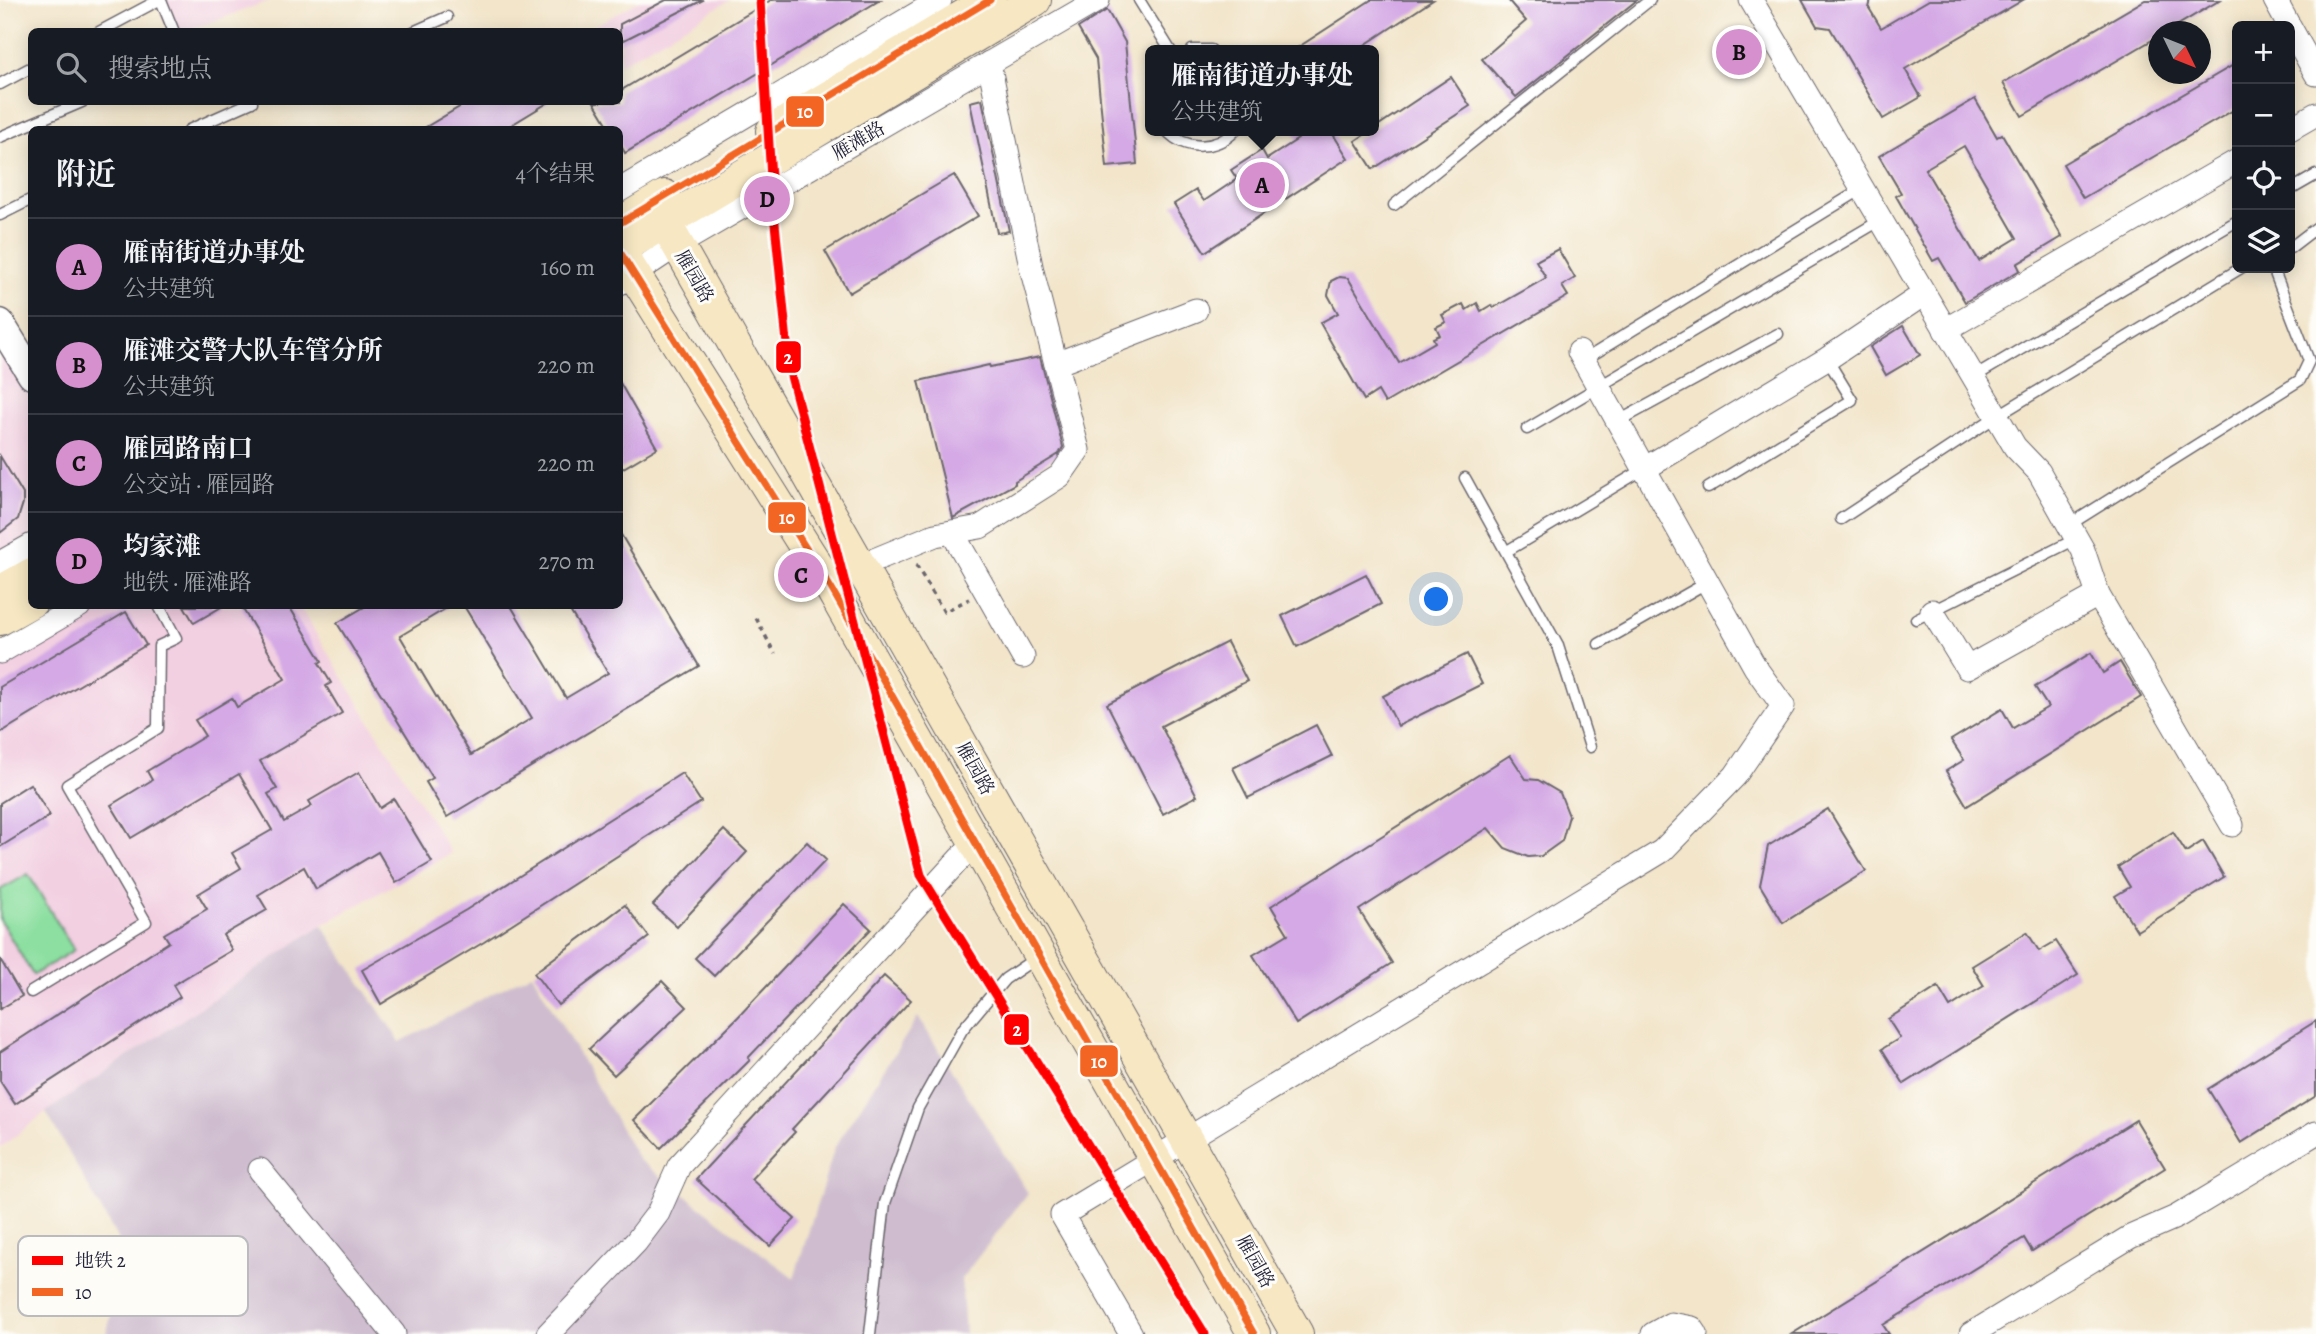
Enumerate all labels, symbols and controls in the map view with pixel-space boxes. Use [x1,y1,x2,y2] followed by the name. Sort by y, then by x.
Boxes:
[2148,21,2211,84] north arrow
[2232,21,2295,273] map controls
[2232,21,2295,84] button: +
[1716,26,1762,78] pin: B
[28,28,623,105] search box
[1145,45,1379,136] popup
[52,48,90,86] icon: search
[108,51,212,86] text: 搜索地点
[1171,58,1353,93] text: 雁南街道办事处
[2232,84,2295,147] button: −
[785,95,825,128] line badge: 10
[1171,96,1263,127] text: 公共建筑
[797,99,814,125] text: 10
[827,115,890,166] street label: 雁滩路
[2232,147,2295,210] button: locate
[56,154,116,194] text: 附近
[516,158,595,189] text: 4个结果
[1239,159,1285,211] pin: A
[744,173,790,225] pin: D
[2232,210,2295,273] button: layers
[123,235,305,270] text: 雁南街道办事处
[669,245,720,308] street label: 雁园路
[72,252,86,283] text: A
[541,252,595,283] text: 160 m
[123,273,215,304] text: 公共建筑
[123,333,383,368] text: 雁滩交警大队车管分所
[775,340,802,374] line badge: 2
[783,345,793,371] text: 2
[72,350,86,381] text: B
[537,350,595,381] text: 220 m
[123,371,215,402] text: 公共建筑
[123,431,253,466] text: 雁园路南口
[72,448,86,479] text: C
[537,448,595,479] text: 220 m
[123,469,275,500] text: 公交站 · 雁园路
[767,501,807,534] line badge: 10
[779,505,796,531] text: 10
[123,529,201,564] text: 均家滩
[71,546,87,577] text: D
[538,546,595,577] text: 270 m
[778,549,824,601] pin: C
[123,567,252,598] text: 地铁 · 雁滩路
[1419,582,1453,616] your location
[950,737,1000,800] street label: 雁园路
[1003,1013,1030,1046] line badge: 2
[1012,1017,1022,1043] text: 2
[1079,1044,1119,1078] line badge: 10
[1091,1049,1108,1075] text: 10
[1230,1230,1280,1293] street label: 雁园路
[18,1236,248,1316] legend
[75,1248,126,1274] text: 地铁 2
[75,1280,92,1306] text: 10

